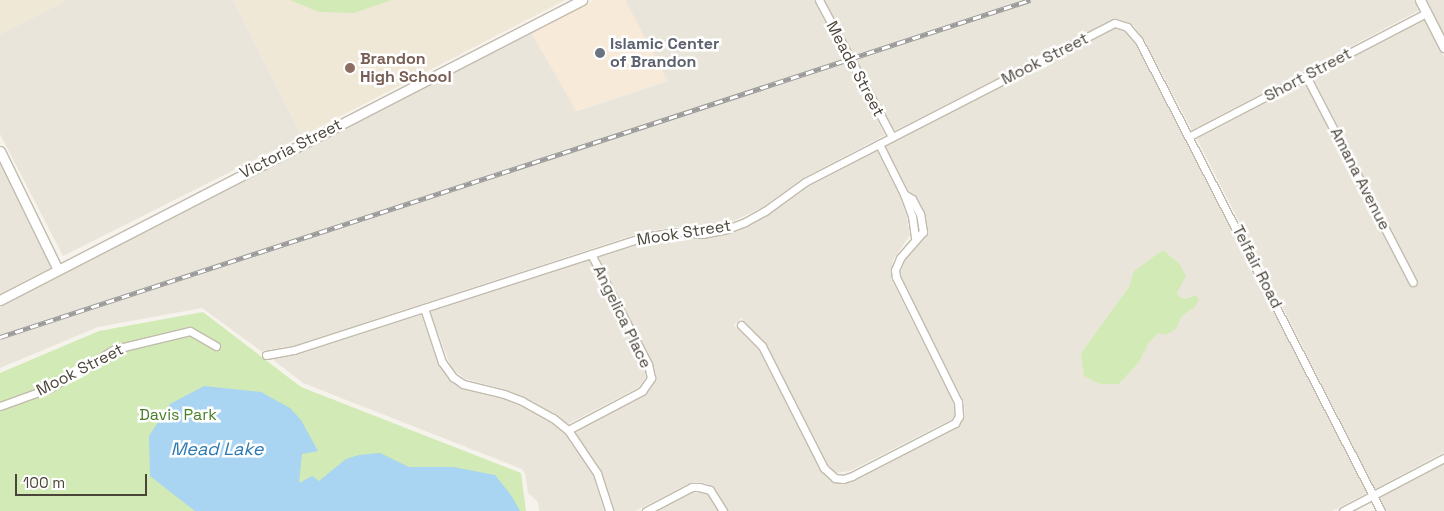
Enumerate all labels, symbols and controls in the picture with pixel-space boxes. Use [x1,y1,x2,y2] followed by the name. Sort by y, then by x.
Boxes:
[822,18,888,120] street label: Meade Street
[998,29,1092,89] street label: Mook Street
[610,34,719,72] place label: Islamic Center of Brandon
[1261,44,1355,106] street label: Short Street
[594,47,606,59] marker: Islamic Center of Brandon
[360,49,452,87] place label: Brandon High School
[344,62,356,74] marker: Brandon High School
[237,115,345,183] street label: Victoria Street
[1326,124,1394,234] street label: Amana Avenue
[635,216,733,250] street label: Mook Street
[1228,222,1286,312] street label: Telfair Road
[589,262,655,372] street label: Angelica Place
[33,340,127,400] street label: Mook Street
[139,405,217,425] park label: Davis Park
[171,438,263,460] water label: Mead Lake
[18,464,150,496] scale bar
[23,473,65,492] text: 100 m

